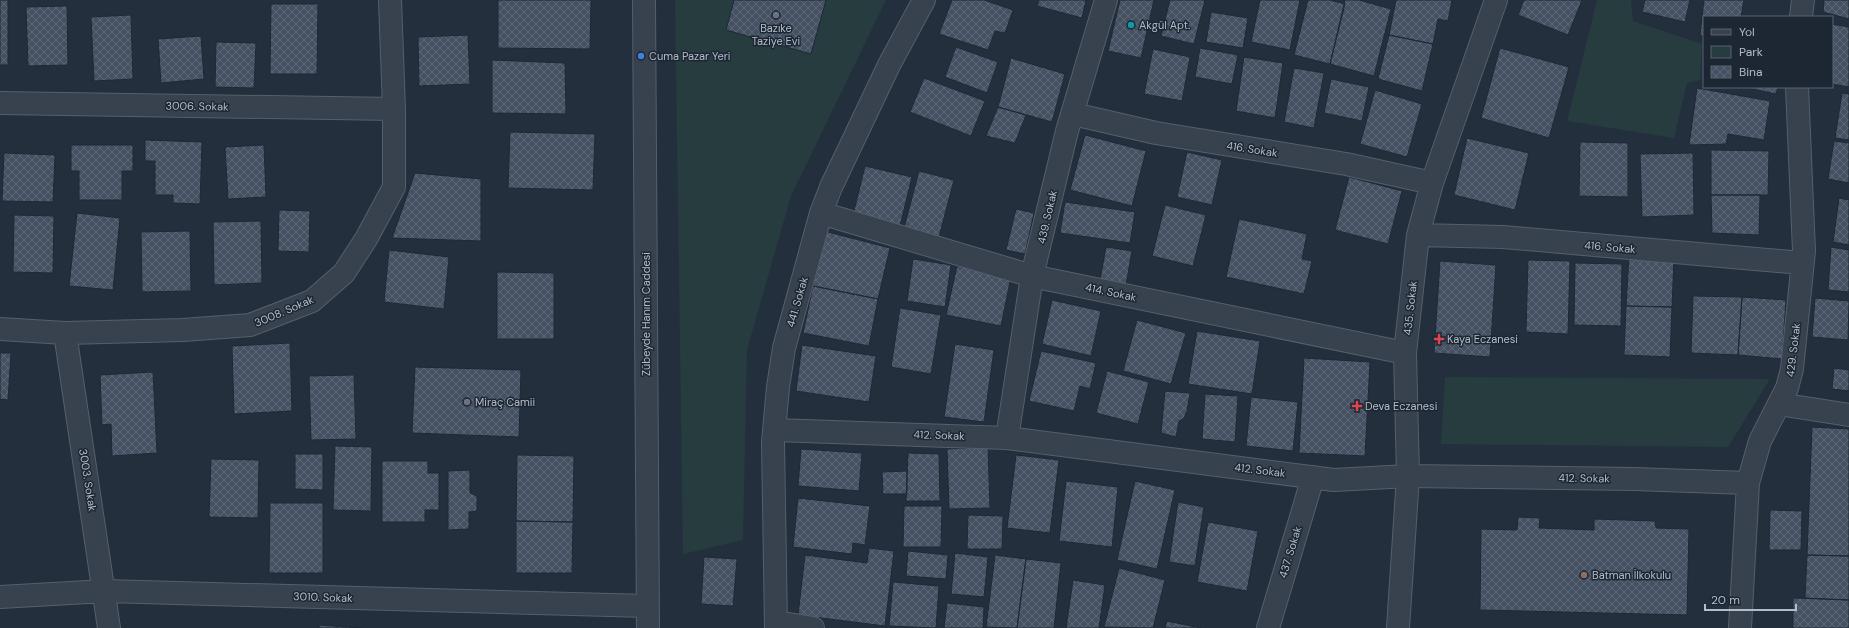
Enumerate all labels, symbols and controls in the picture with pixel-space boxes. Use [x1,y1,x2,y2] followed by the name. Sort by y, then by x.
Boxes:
[771,10,781,20] marker: Bazıke Taziye Evi
[1703,16,1833,88] legend
[1139,18,1190,32] place label: Akgül Apt.
[1126,20,1136,30] marker: Akgül Apt.
[752,21,800,48] place label: Bazıke Taziye Evi
[1739,24,1755,40] text: Yol
[1739,44,1763,60] text: Park
[649,49,730,63] place label: Cuma Pazar Yeri
[636,51,646,61] marker: Cuma Pazar Yeri
[1739,64,1763,80] text: Bina
[165,98,229,114] street label: 3006. Sokak
[1225,138,1279,160] street label: 416. Sokak
[1034,188,1060,245] street label: 439. Sokak
[1584,238,1637,256] street label: 416. Sokak
[639,252,653,376] street label: Zübeyde Hanım Caddesi
[783,275,811,329] street label: 441. Sokak
[1084,280,1138,304] street label: 414. Sokak
[1400,280,1420,336] street label: 435. Sokak
[252,292,316,330] street label: 3008. Sokak
[1783,322,1803,378] street label: 429. Sokak
[1447,332,1518,346] place label: Kaya Eczanesi
[1434,334,1444,344] marker: Kaya Eczanesi
[475,395,535,409] place label: Miraç Camii
[462,397,472,407] marker: Miraç Camii
[1365,399,1437,413] place label: Deva Eczanesi
[1352,401,1362,411] marker: Deva Eczanesi
[913,427,965,443] street label: 412. Sokak
[76,448,100,513] street label: 3003. Sokak
[1234,460,1287,480] street label: 412. Sokak
[1558,471,1610,485] street label: 412. Sokak
[1276,524,1305,580] street label: 437. Sokak
[1592,568,1671,582] place label: Batman İlkokulu
[1579,570,1589,580] marker: Batman İlkokulu
[1705,586,1796,612] scale bar
[293,589,353,605] street label: 3010. Sokak
[1711,592,1740,608] text: 20 m

